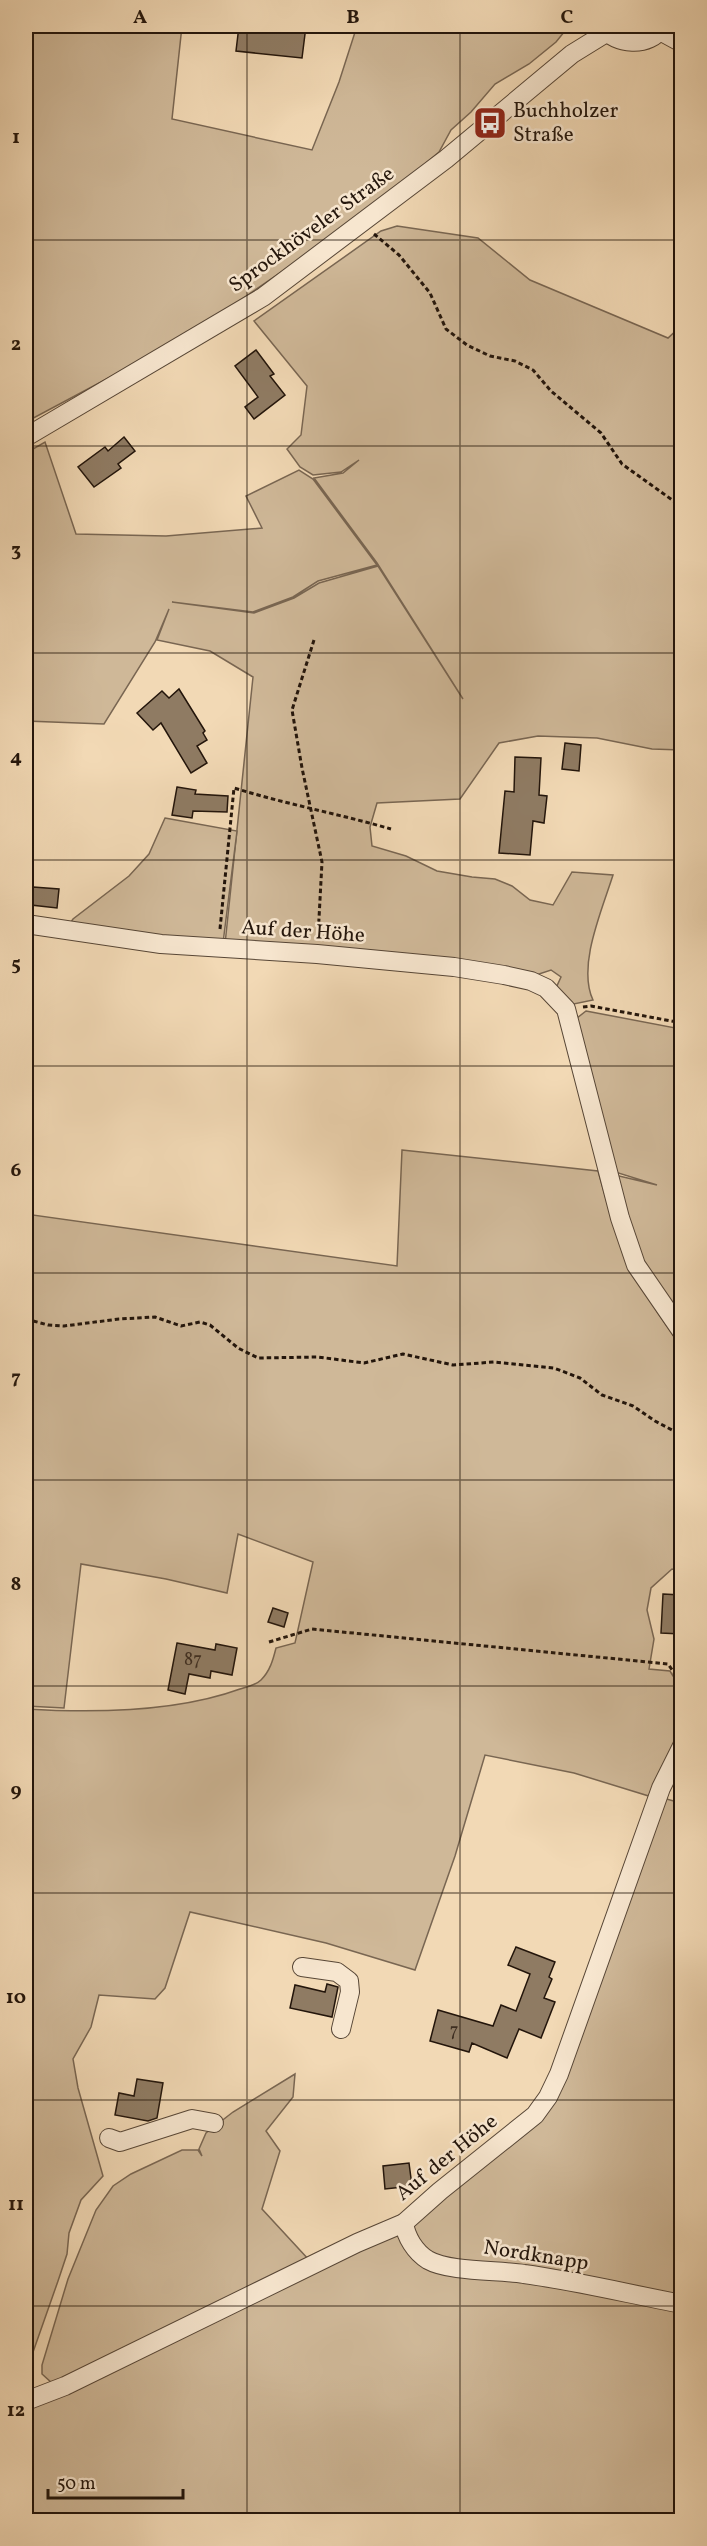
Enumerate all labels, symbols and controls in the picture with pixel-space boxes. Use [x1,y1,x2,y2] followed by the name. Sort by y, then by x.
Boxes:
[133,4,147,32] text: A
[346,4,360,32] text: B
[561,4,574,32] text: C
[513,97,619,150] place label: Buchholzer Straße
[472,105,508,141] bus stop icon: Buchholzer Straße
[12,124,20,152] text: 1
[223,160,401,300] street label: Sprockhöveler Straße
[11,331,21,359] text: 2
[11,537,21,565] text: 3
[10,744,22,772] text: 4
[240,913,366,951] street label: Auf der Höhe
[11,951,21,979] text: 5
[11,1157,22,1185] text: 6
[11,1364,21,1392] text: 7
[11,1571,21,1599] text: 8
[184,1648,202,1673] house number: 87
[10,1777,22,1805] text: 9
[6,1984,26,2012] text: 10
[450,2019,458,2044] house number: 7
[390,2108,504,2208] street label: Auf der Höhe
[8,2191,24,2219] text: 11
[481,2233,591,2279] street label: Nordknapp
[7,2397,25,2425] text: 12
[48,2462,183,2500] scale bar
[57,2472,96,2497] text: 50 m

